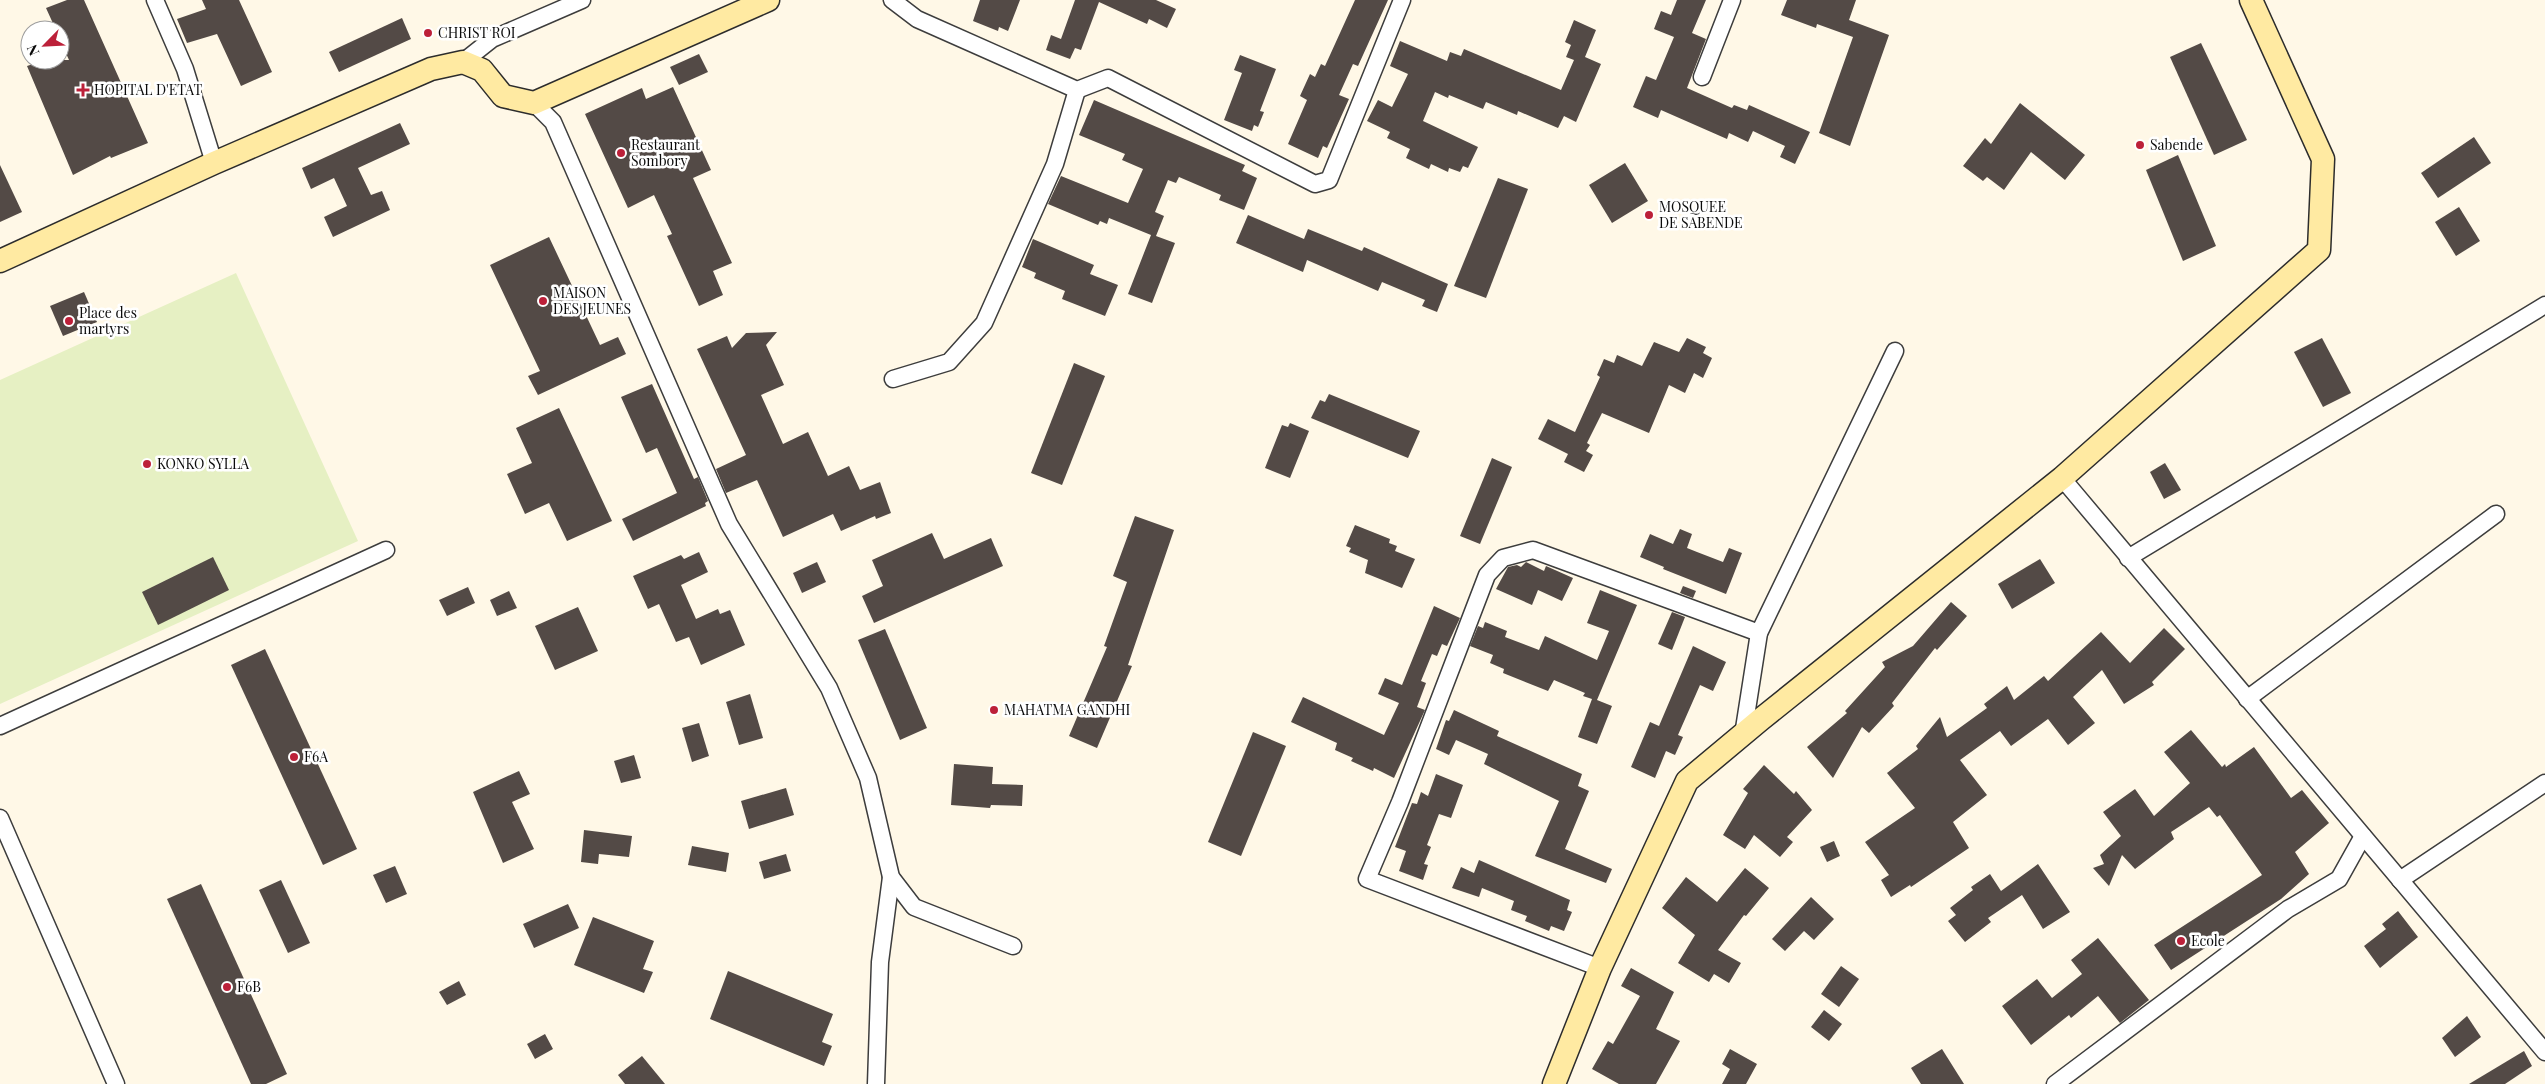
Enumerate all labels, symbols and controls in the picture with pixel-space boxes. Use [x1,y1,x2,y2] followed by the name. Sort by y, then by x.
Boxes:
[20,20,70,70] north arrow
[438,23,516,42] place label: CHRIST ROI
[422,27,434,39] marker: CHRIST ROI
[22,42,43,59] text: N
[94,80,202,99] place label: HOPITAL D'ETAT
[76,83,90,97] marker: HOPITAL D'ETAT
[631,135,701,170] place label: Restaurant Sombory
[2150,135,2203,154] place label: Sabende
[2134,139,2146,151] marker: Sabende
[615,147,627,159] marker: Restaurant Sombory
[1659,197,1743,232] place label: MOSQUEE DE SABENDE
[1643,209,1655,221] marker: MOSQUEE DE SABENDE
[553,283,631,318] place label: MAISON DES JEUNES
[537,295,549,307] marker: MAISON DES JEUNES
[79,303,137,338] place label: Place des martyrs
[63,315,75,327] marker: Place des martyrs
[157,454,249,473] place label: KONKO SYLLA
[141,458,153,470] marker: KONKO SYLLA
[1004,700,1131,719] place label: MAHATMA GANDHI
[988,704,1000,716] marker: MAHATMA GANDHI
[304,747,328,766] place label: F6A
[288,751,300,763] marker: F6A
[2191,931,2225,950] place label: Ecole
[2175,935,2187,947] marker: Ecole
[237,977,261,996] place label: F6B
[221,981,233,993] marker: F6B

